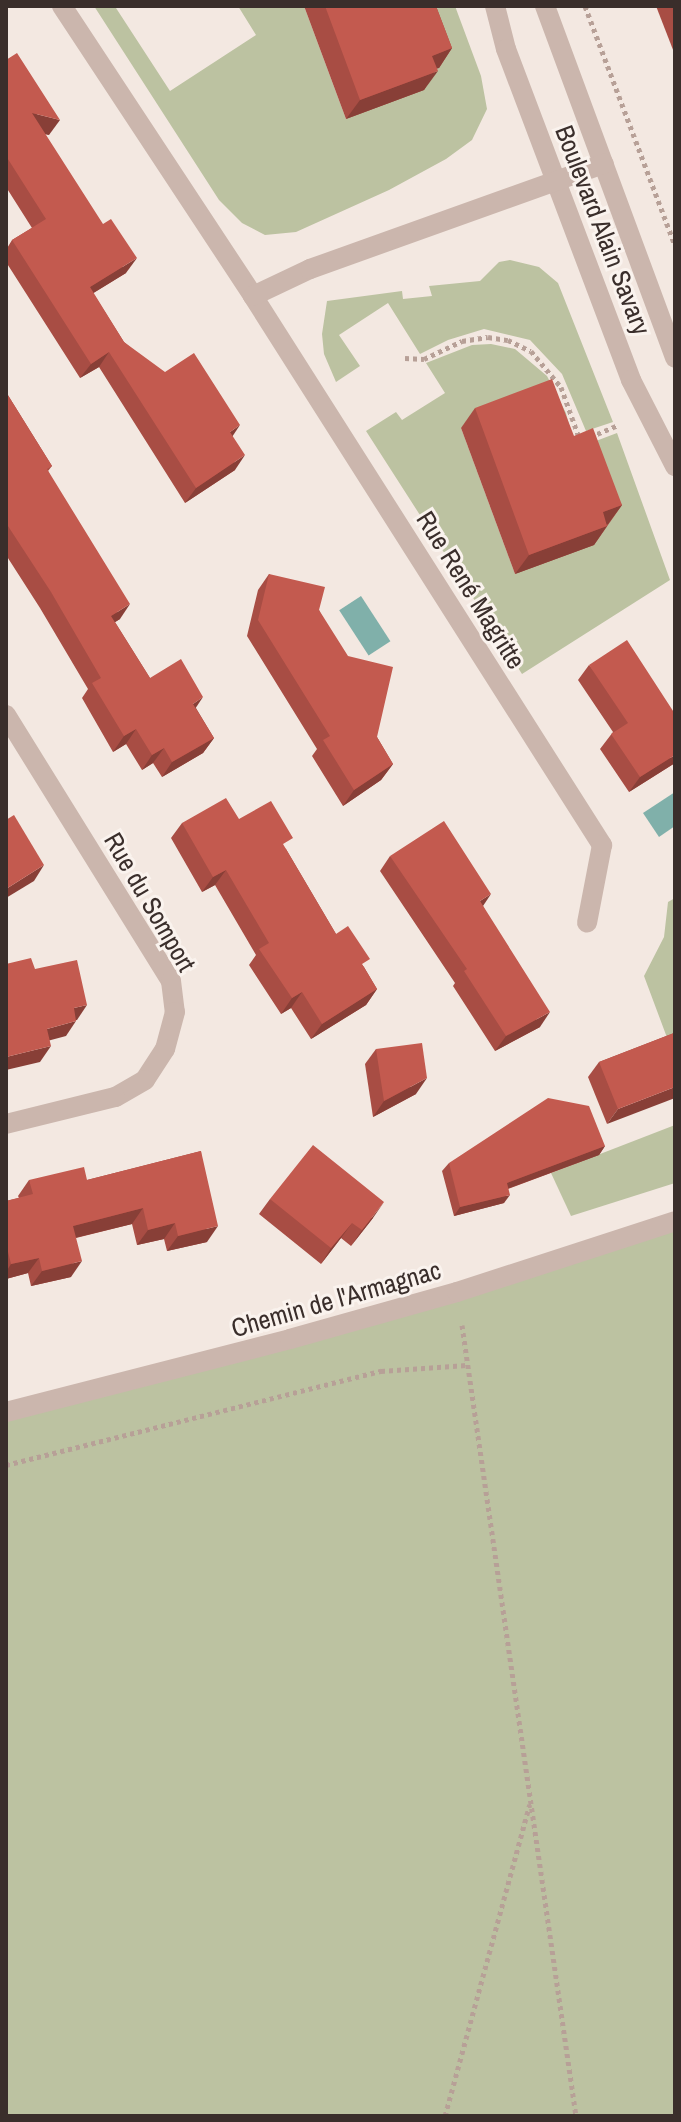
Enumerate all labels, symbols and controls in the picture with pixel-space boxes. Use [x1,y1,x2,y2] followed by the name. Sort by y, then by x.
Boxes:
[549,120,657,340] street label: Boulevard Alain Savary
[410,505,532,675] street label: Rue René Magritte
[98,827,202,977] street label: Rue du Somport
[228,1254,444,1344] street label: Chemin de l'Armagnac

